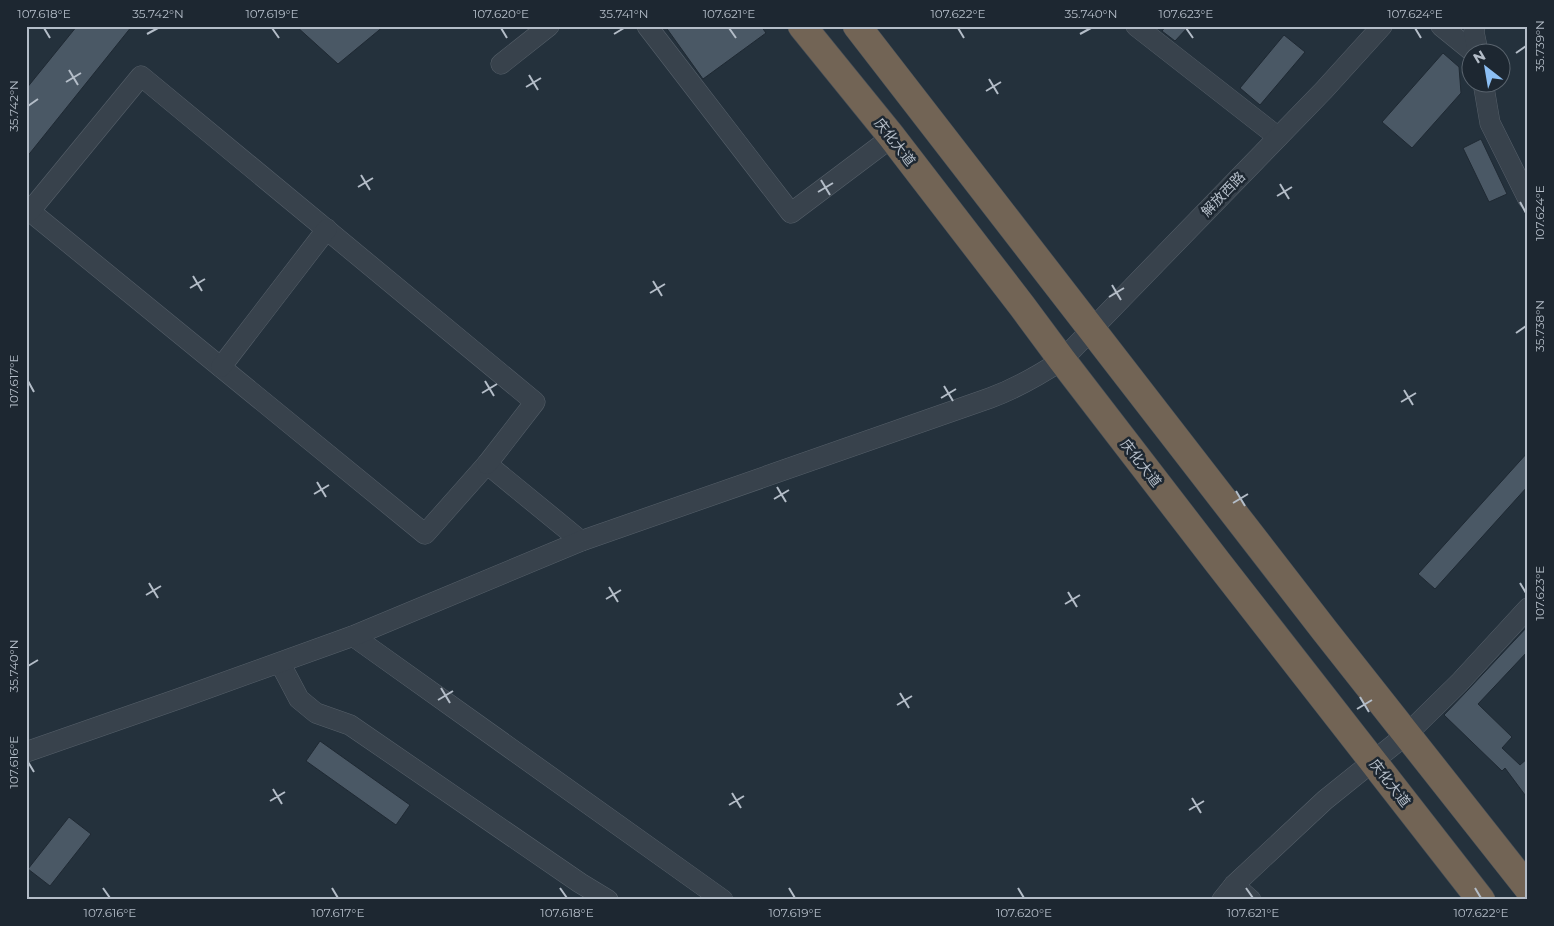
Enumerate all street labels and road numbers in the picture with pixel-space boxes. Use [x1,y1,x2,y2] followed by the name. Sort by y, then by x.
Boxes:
[871,114,919,170] street label: 庆化大道
[1197,168,1249,220] street label: 解放西路
[1117,435,1165,491] street label: 庆化大道
[1366,755,1414,811] street label: 庆化大道

